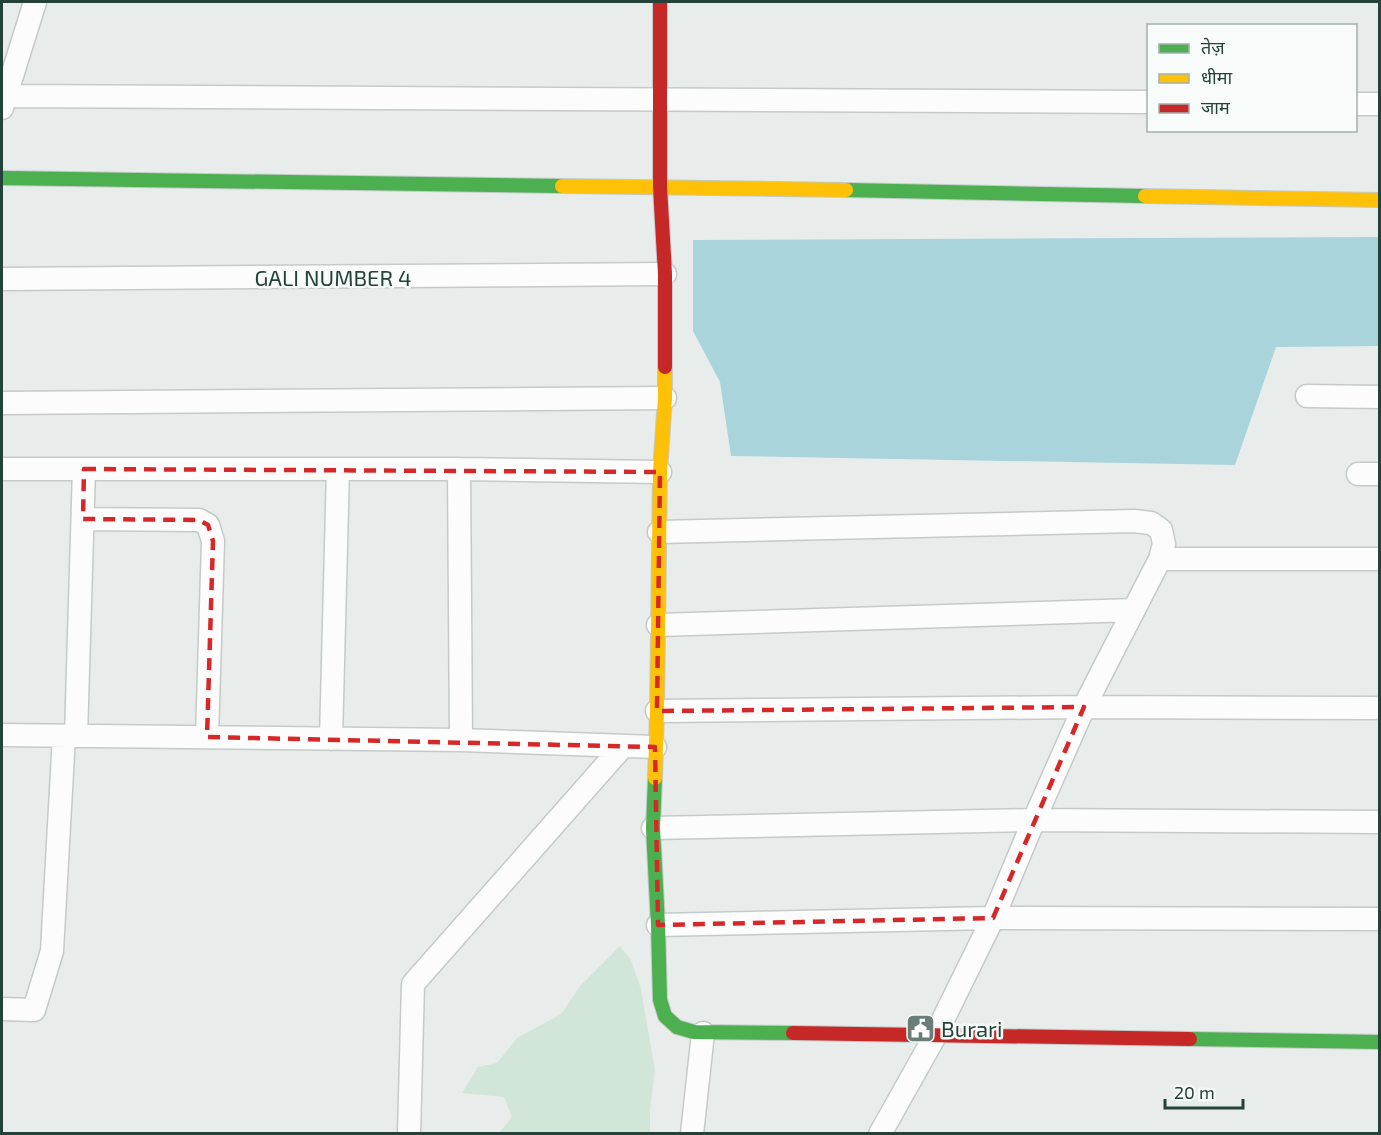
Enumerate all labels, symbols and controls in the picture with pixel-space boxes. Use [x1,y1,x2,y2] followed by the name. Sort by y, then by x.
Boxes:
[1147,24,1357,132] legend
[1201,36,1225,58] text: तेज़
[1201,66,1232,88] text: धीमा
[1201,96,1231,118] text: जाम
[255,264,411,290] street label: GALI NUMBER 4
[904,1012,936,1044] public building icon: Burari
[941,1015,1002,1041] place label: Burari
[1165,1072,1243,1110] scale bar
[1174,1081,1215,1103] text: 20 m

